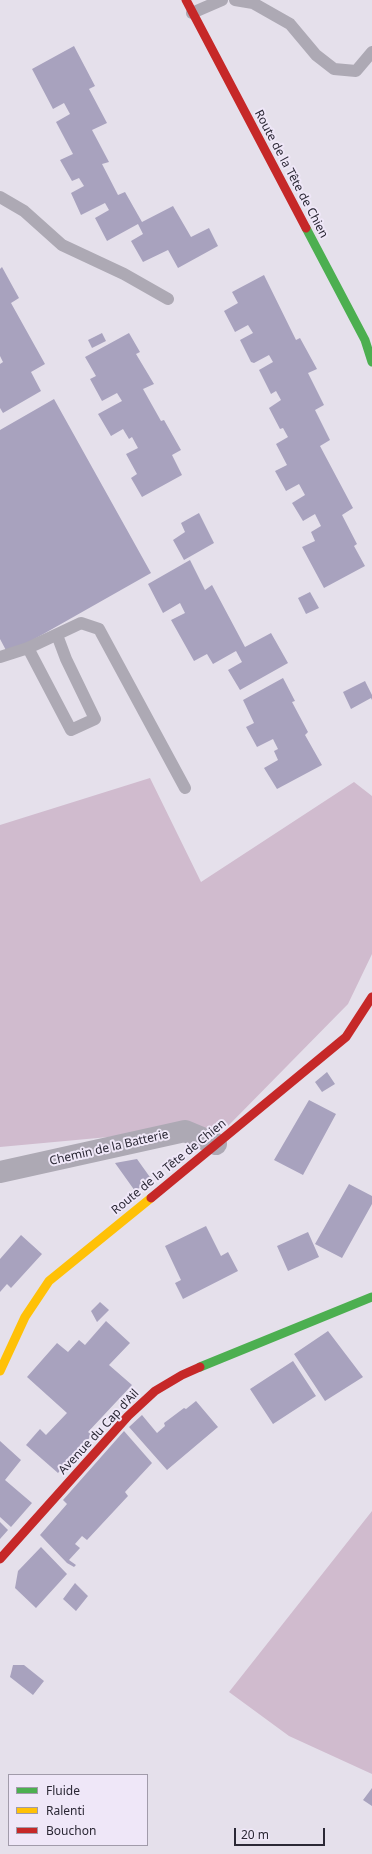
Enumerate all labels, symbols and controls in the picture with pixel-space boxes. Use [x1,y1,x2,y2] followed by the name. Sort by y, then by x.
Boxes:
[251,108,331,240] street label: Route de la Tête de Chien
[109,1116,229,1218] street label: Route de la Tête de Chien
[48,1127,170,1169] street label: Chemin de la Batterie
[56,1386,142,1478] street label: Avenue du Cap d'Ail
[8,1774,148,1846] legend
[46,1782,80,1799] text: Fluide
[46,1802,85,1819] text: Ralenti
[236,1820,327,1846] scale bar
[46,1822,96,1839] text: Bouchon
[241,1826,269,1843] text: 20 m

